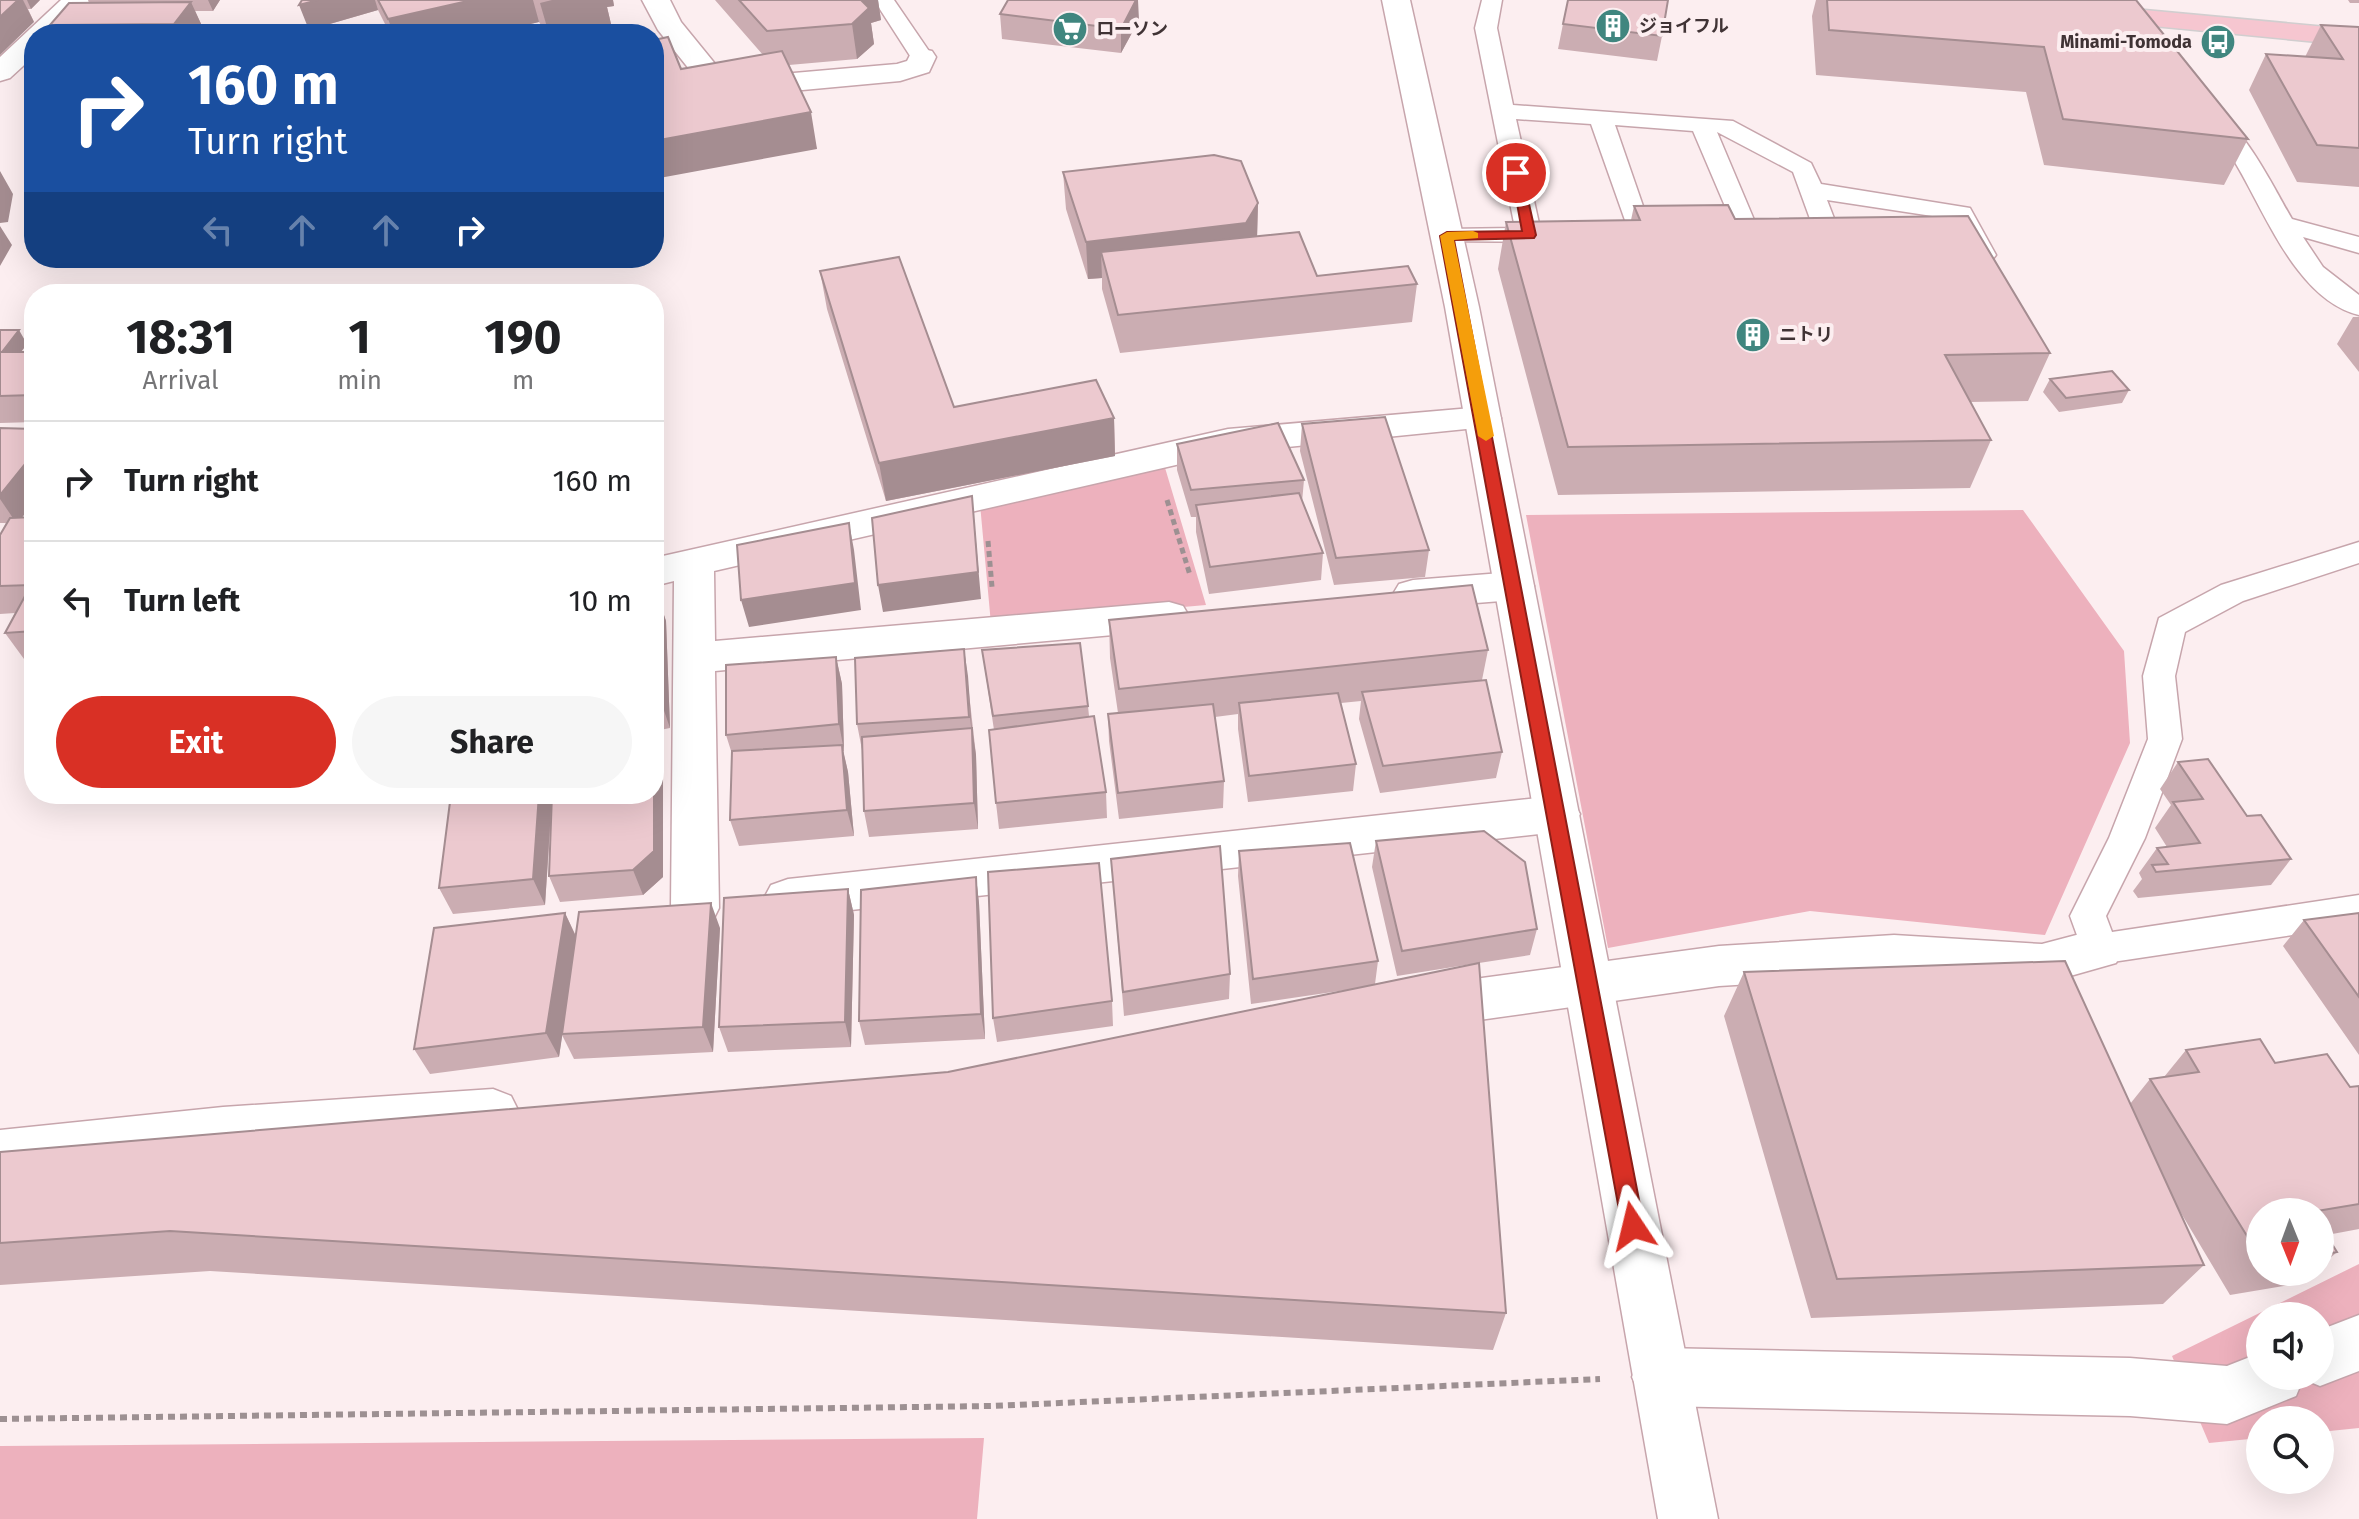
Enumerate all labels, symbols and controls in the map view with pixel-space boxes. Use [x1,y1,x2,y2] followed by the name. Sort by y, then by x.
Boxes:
[1594,7,1632,45] building icon: ジョイフル
[1051,10,1089,48] supermarket icon: ローソン
[1639,15,1729,37] place label: ジョイフル
[1096,18,1168,40] place label: ローソン
[2199,23,2237,61] bus stop icon: Minami-Tomoda
[2060,31,2192,53] place label: Minami-Tomoda
[188,52,339,119] text: 160 m
[56,56,160,160] icon: right
[188,120,348,164] text: Turn right
[1482,139,1550,207] pin
[1494,151,1538,195] icon: arrive
[196,208,240,252] icon: left
[280,208,324,252] icon: ahead
[364,208,408,252] icon: ahead
[448,208,492,252] icon: right
[126,308,235,366] text: 18:31
[349,308,371,366] text: 1
[484,308,562,366] text: 190
[1734,316,1772,354] building icon: ニトリ
[1779,324,1833,346] place label: ニトリ
[143,365,219,396] text: Arrival
[337,365,382,396] text: min
[512,365,534,396] text: m
[56,459,100,503] icon: right
[124,463,259,499] text: Turn right
[553,463,632,499] text: 160 m
[56,579,100,623] icon: left
[124,583,240,619] text: Turn left
[569,583,632,619] text: 10 m
[56,696,336,788] button: Exit
[352,696,632,788] button: Share
[1591,1184,1675,1268] position arrow
[2246,1198,2334,1286] north arrow
[2246,1198,2334,1494] map controls
[2246,1302,2334,1390] button: sound
[2246,1406,2334,1494] button: search

